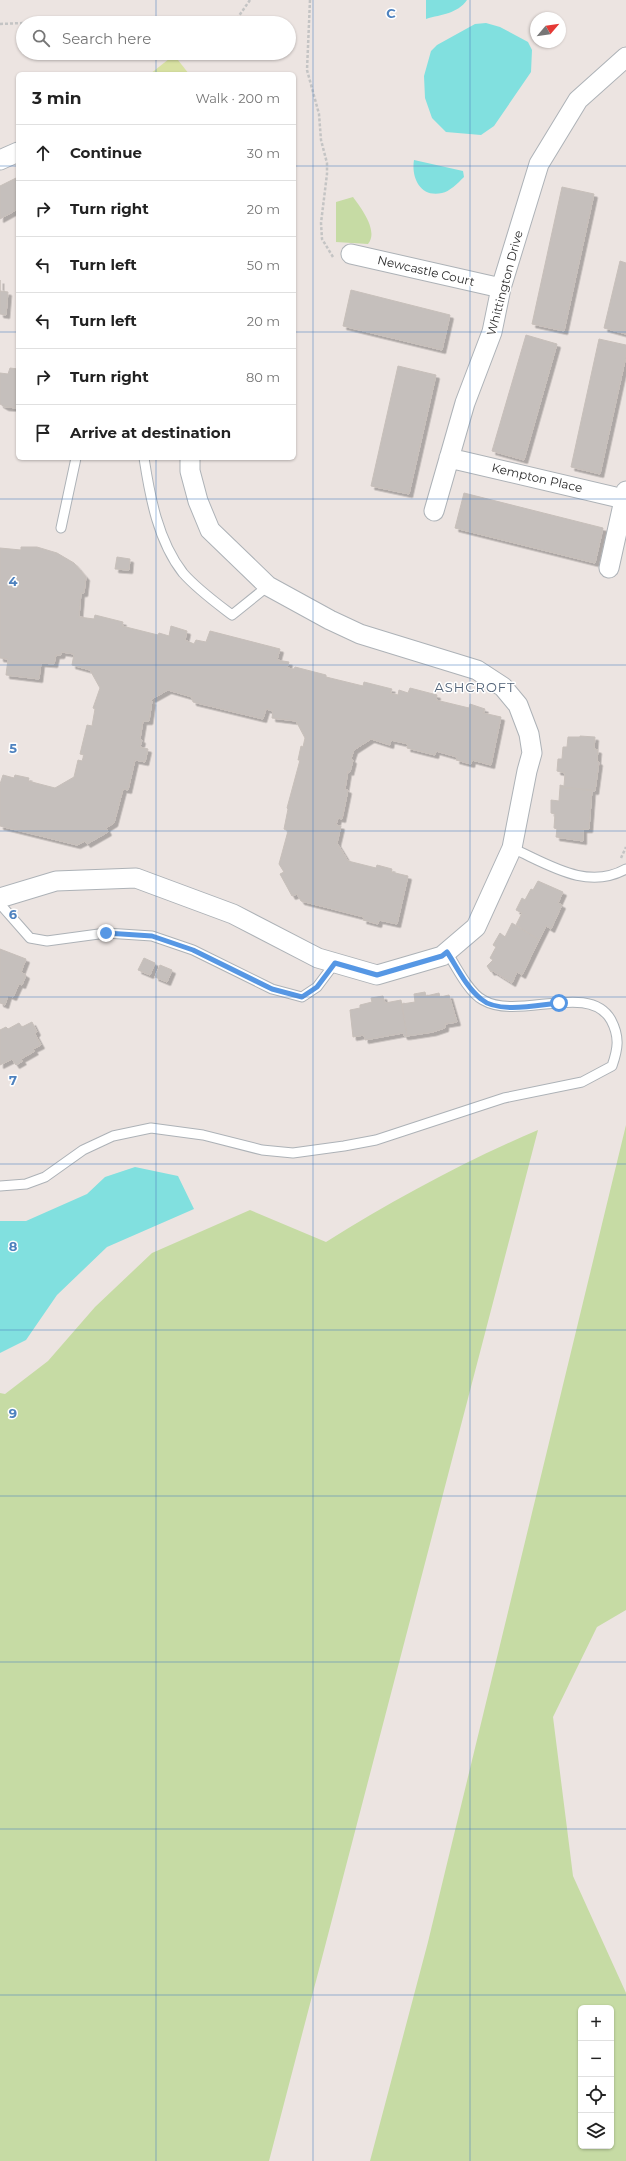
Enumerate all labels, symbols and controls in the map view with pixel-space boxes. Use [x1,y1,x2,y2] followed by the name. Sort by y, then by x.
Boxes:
[386,5,396,21] text: C
[530,12,566,48] north arrow
[16,16,296,60] search box
[30,27,52,49] icon: search
[62,29,151,48] text: Search here
[32,88,82,108] text: 3 min
[195,90,280,106] text: Walk · 200 m
[32,142,54,164] icon: ahead
[70,143,142,162] text: Continue
[247,145,280,161] text: 30 m
[32,198,54,220] icon: right
[70,199,149,218] text: Turn right
[247,201,280,217] text: 20 m
[483,229,526,337] street label: Whittington Drive
[376,252,476,289] street label: Newcastle Court
[32,254,54,276] icon: left
[70,255,137,274] text: Turn left
[247,257,280,273] text: 50 m
[32,310,54,332] icon: left
[70,311,137,330] text: Turn left
[247,313,280,329] text: 20 m
[32,366,54,388] icon: right
[70,367,149,386] text: Turn right
[246,369,280,385] text: 80 m
[32,422,54,444] icon: arrive
[70,423,231,442] text: Arrive at destination
[490,460,584,495] street label: Kempton Place
[9,573,18,589] text: 4
[434,679,516,695] district label: ASHCROFT
[9,740,17,756] text: 5
[9,906,18,922] text: 6
[97,924,115,942] route end
[550,994,568,1012] route start
[9,1072,17,1088] text: 7
[9,1238,18,1254] text: 8
[9,1405,17,1421] text: 9
[578,2005,614,2149] map controls
[578,2005,614,2041] button: +
[578,2041,614,2077] button: −
[578,2077,614,2113] button: locate
[578,2113,614,2149] button: layers

